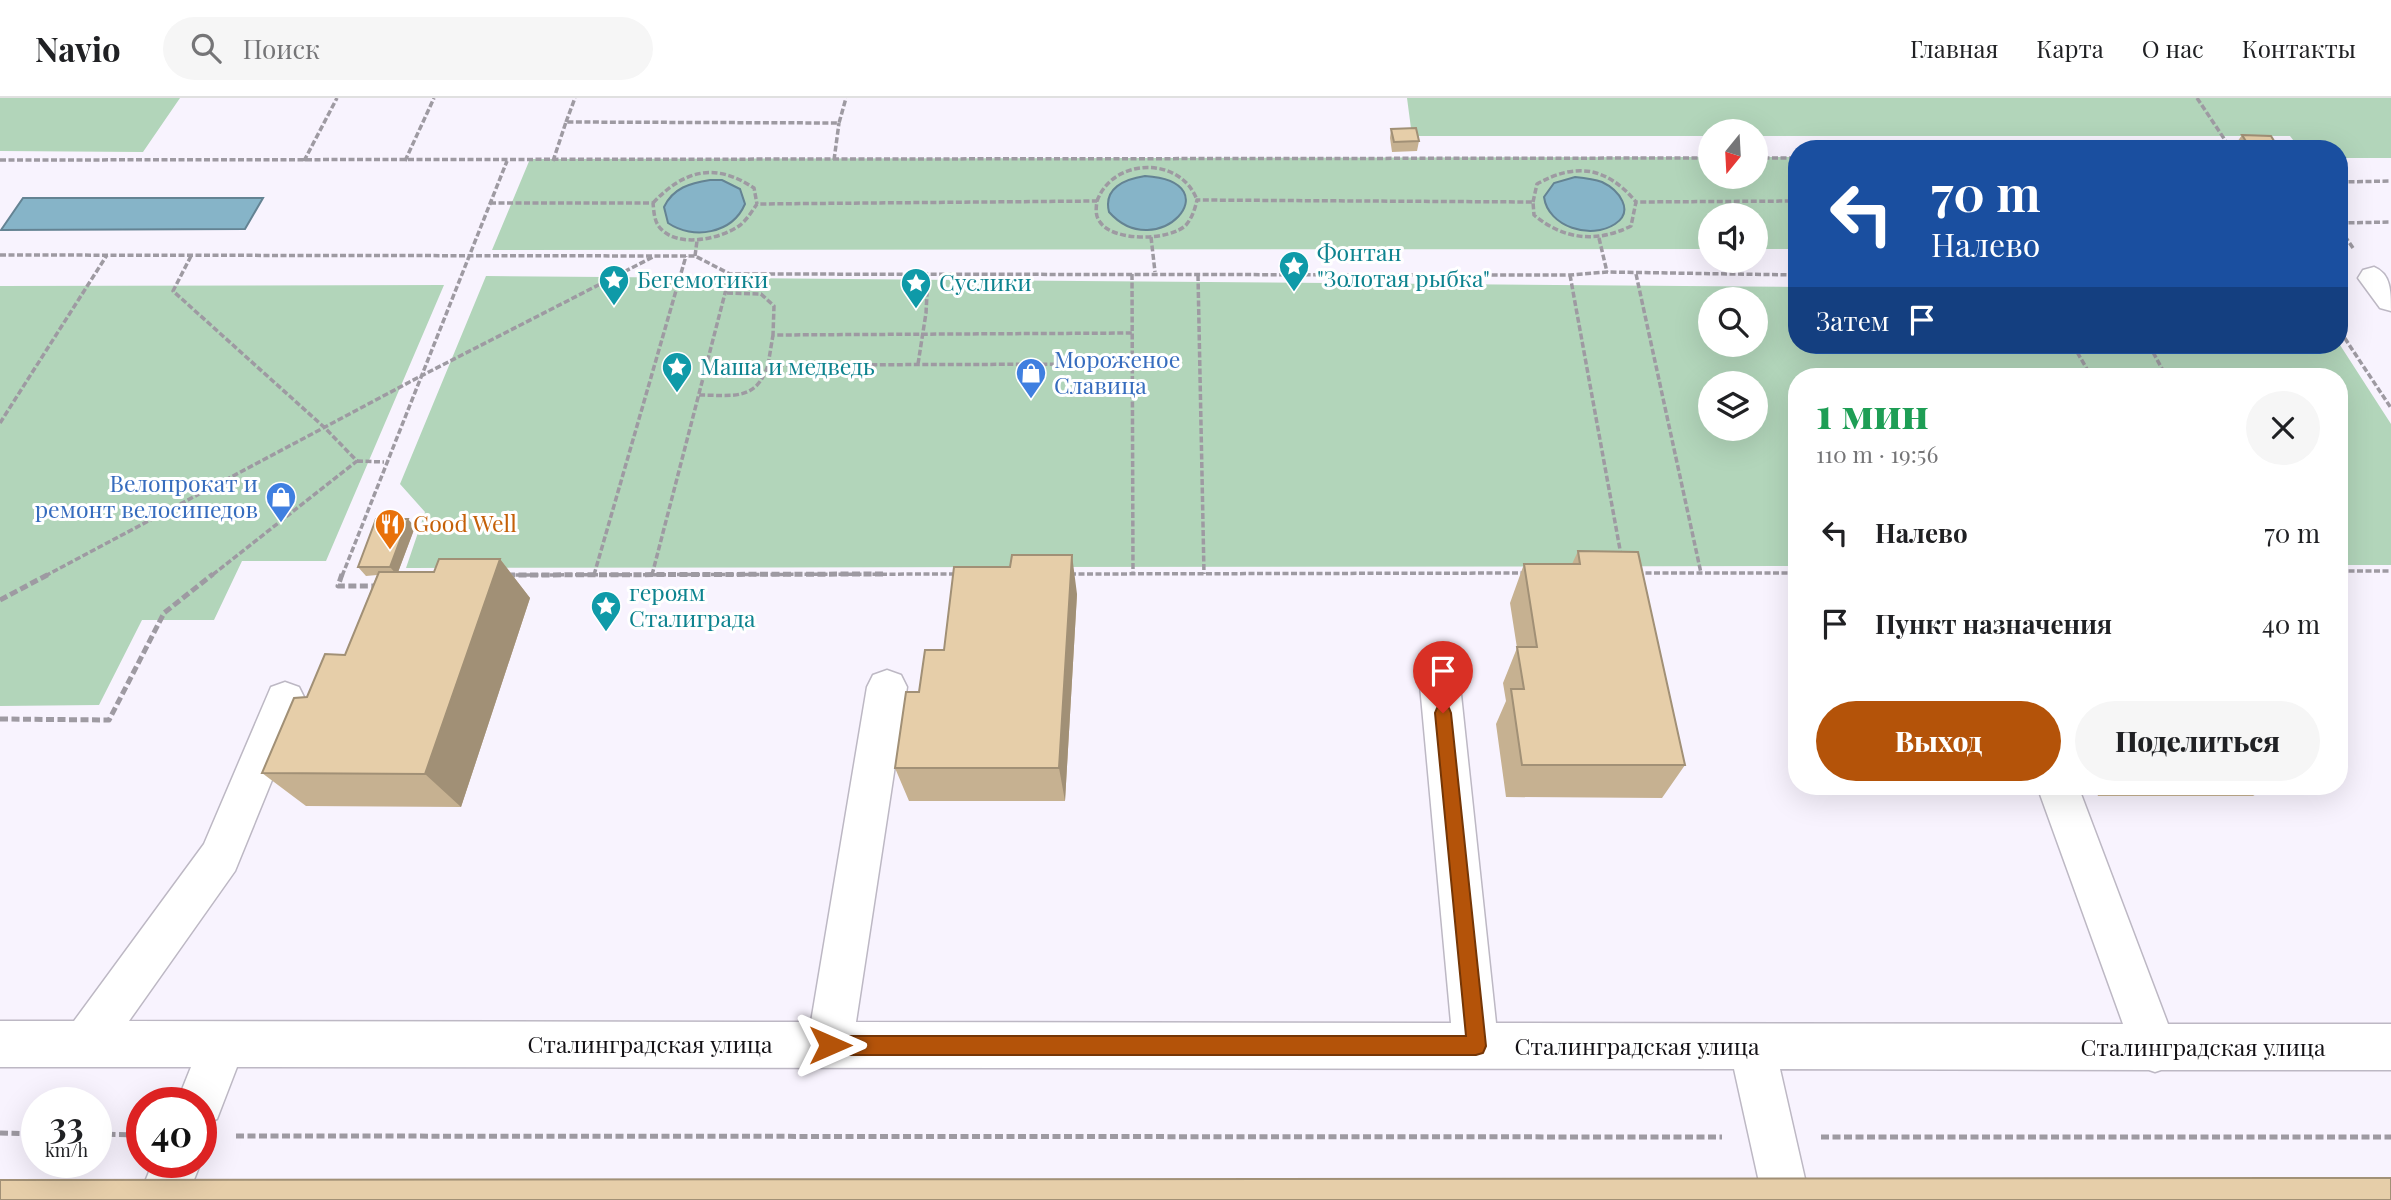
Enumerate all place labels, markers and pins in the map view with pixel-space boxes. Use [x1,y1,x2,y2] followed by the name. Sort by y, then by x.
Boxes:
[1317,236,1490,293] place label: Фонтан "Золотая рыбка"
[1277,249,1311,293] place icon: Фонтан "Золотая рыбка"
[597,263,631,307] place icon: Бегемотики
[637,263,768,294] place label: Бегемотики
[899,266,933,310] place icon: Суслики
[939,266,1032,297] place label: Суслики
[1054,343,1180,400] place label: Мороженое Славица
[660,350,694,394] place icon: Маша и медведь
[700,350,875,381] place label: Маша и медведь
[1014,356,1048,400] shop icon: Мороженое Славица
[35,467,258,524] place label: Велопрокат и ремонт велосипедов
[264,480,298,524] shop icon: Велопрокат и ремонт велосипедов
[373,507,407,551] restaurant icon: Good Well
[413,507,517,538] place label: Good Well
[629,576,756,633] place label: героям Сталиграда
[589,589,623,633] place icon: героям Сталиграда
[1413,641,1473,713] pin

